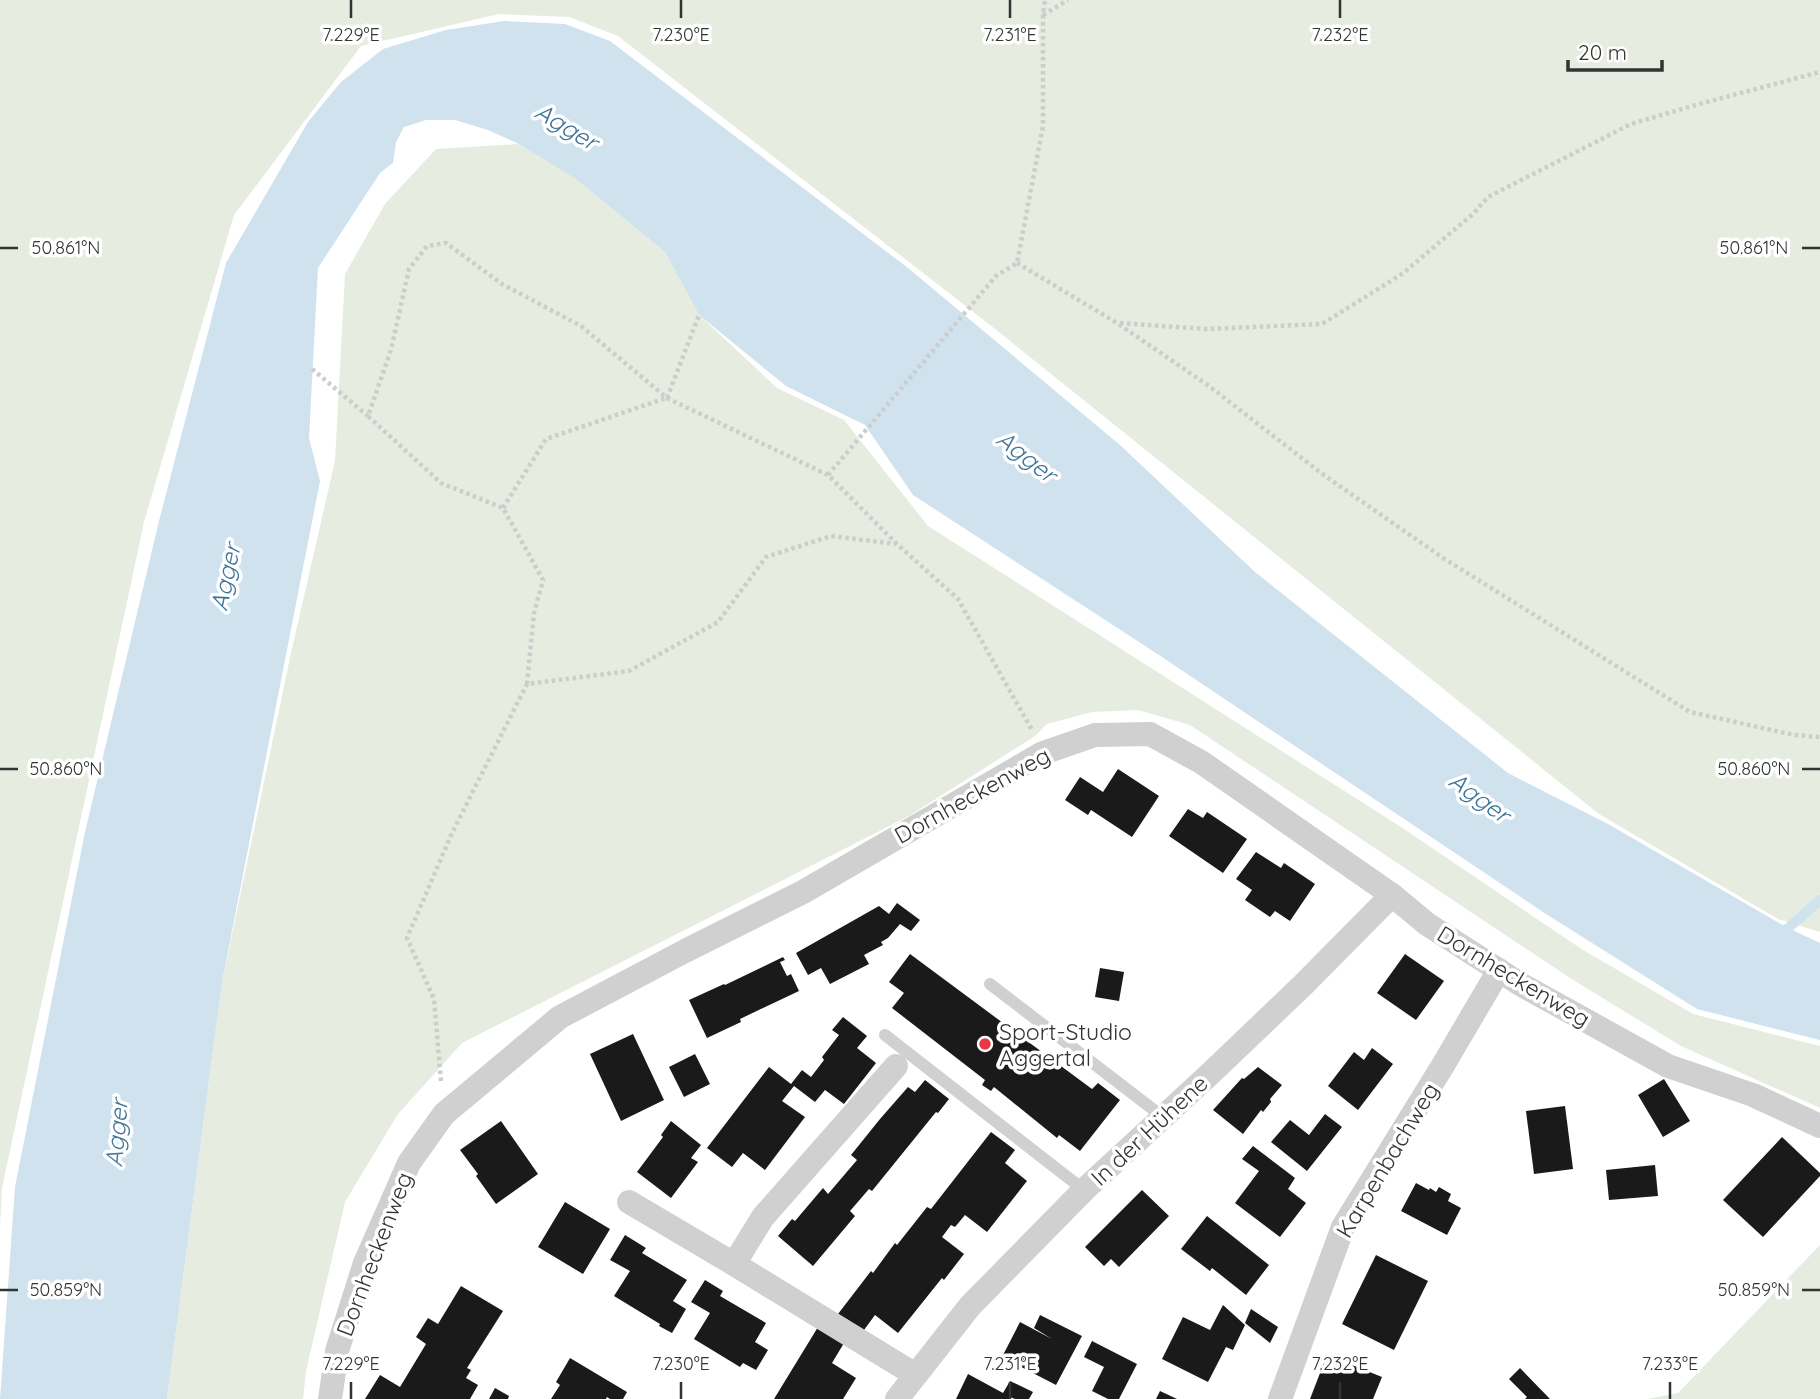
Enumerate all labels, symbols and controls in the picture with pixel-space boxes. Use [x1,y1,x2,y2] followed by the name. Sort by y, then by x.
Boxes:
[322,23,380,46] text: 7.229°E
[652,23,710,46] text: 7.230°E
[983,23,1037,46] text: 7.231°E
[1312,23,1368,46] text: 7.232°E
[1568,28,1662,72] scale bar
[1578,39,1627,65] text: 20 m
[530,96,606,158] water label: Agger
[32,236,100,259] text: 50.861°N
[1720,236,1788,259] text: 50.861°N
[991,423,1065,490] water label: Agger
[203,538,247,613] water label: Agger
[889,740,1055,850] street label: Dornheckenweg
[30,757,102,780] text: 50.860°N
[1718,757,1790,780] text: 50.860°N
[1444,765,1518,831] water label: Agger
[1432,919,1596,1033] street label: Dornheckenweg
[999,1017,1132,1072] place label: Sport-Studio Aggertal
[977,1036,993,1052] marker: Sport-Studio Aggertal
[1084,1068,1214,1192] street label: In der Hühene
[1329,1077,1445,1243] street label: Karpenbachweg
[98,1095,134,1168] water label: Agger
[329,1168,419,1340] street label: Dornheckenweg
[30,1278,102,1301] text: 50.859°N
[1718,1278,1790,1301] text: 50.859°N
[322,1352,380,1375] text: 7.229°E
[652,1352,710,1375] text: 7.230°E
[983,1352,1037,1375] text: 7.231°E
[1312,1352,1368,1375] text: 7.232°E
[1642,1352,1698,1375] text: 7.233°E

